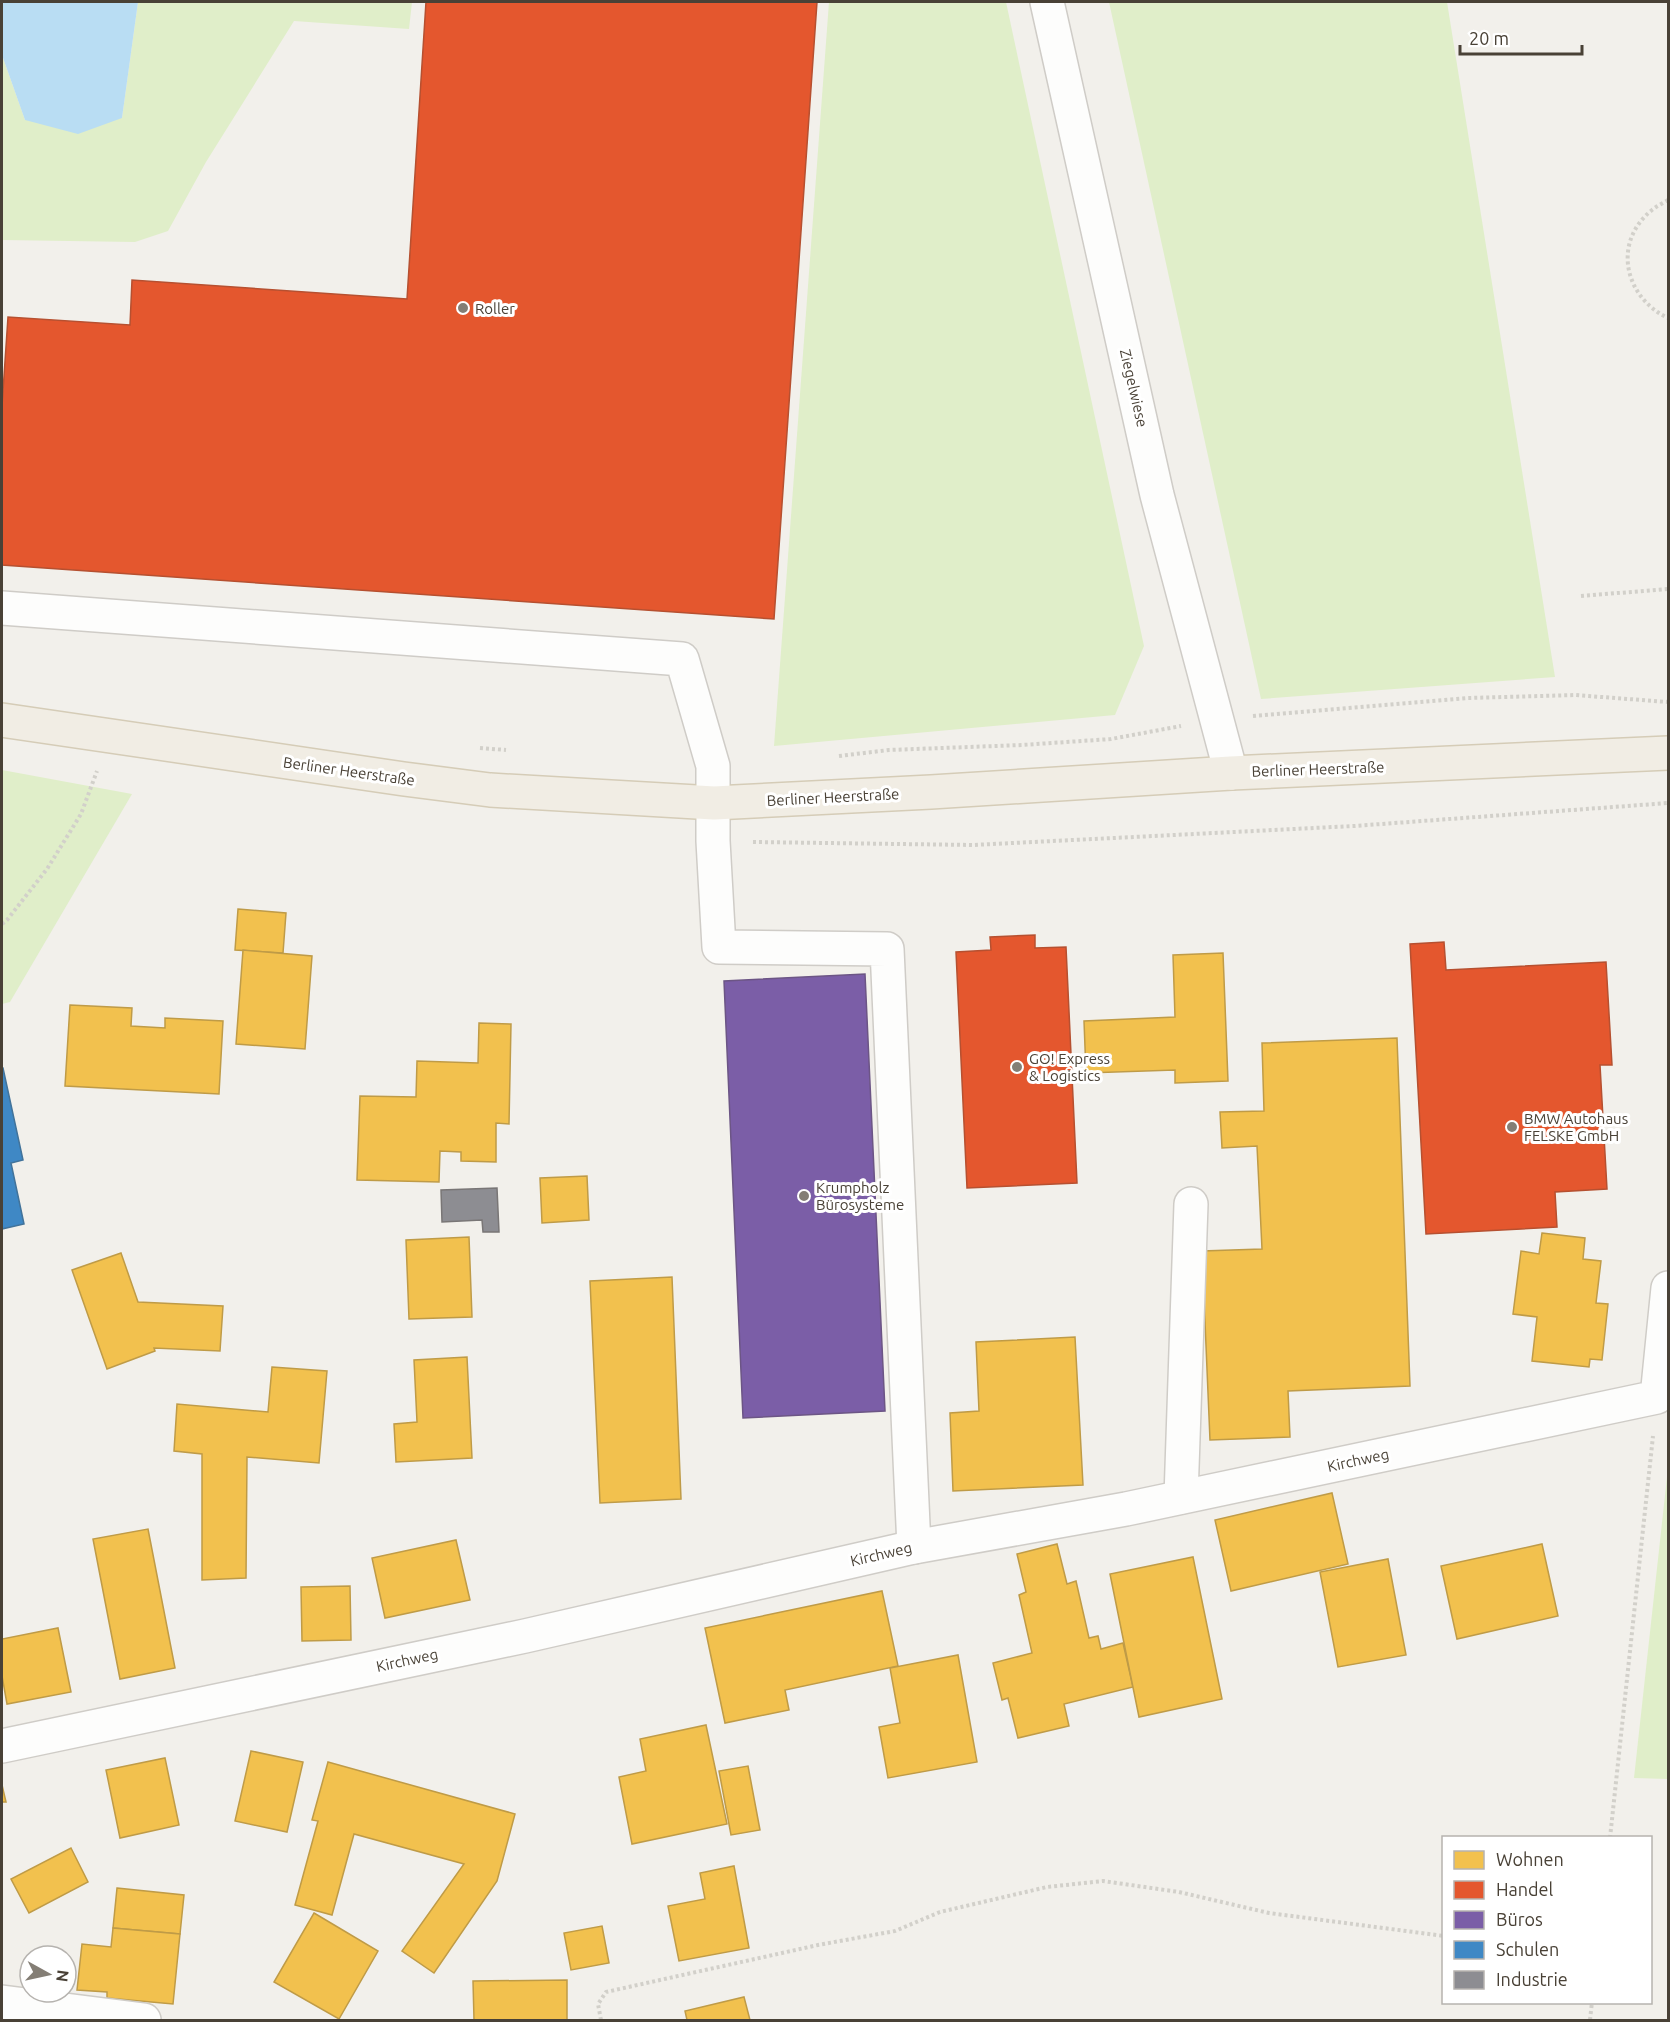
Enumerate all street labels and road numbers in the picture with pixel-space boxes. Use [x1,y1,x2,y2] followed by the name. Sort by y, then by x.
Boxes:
[1117,347,1151,429] street label: Ziegelwiese
[282,753,416,789] street label: Berliner Heerstraße
[1251,758,1385,780] street label: Berliner Heerstraße
[766,785,900,809] street label: Berliner Heerstraße
[1326,1445,1390,1475] street label: Kirchweg
[848,1539,914,1569] street label: Kirchweg
[375,1645,439,1675] street label: Kirchweg

